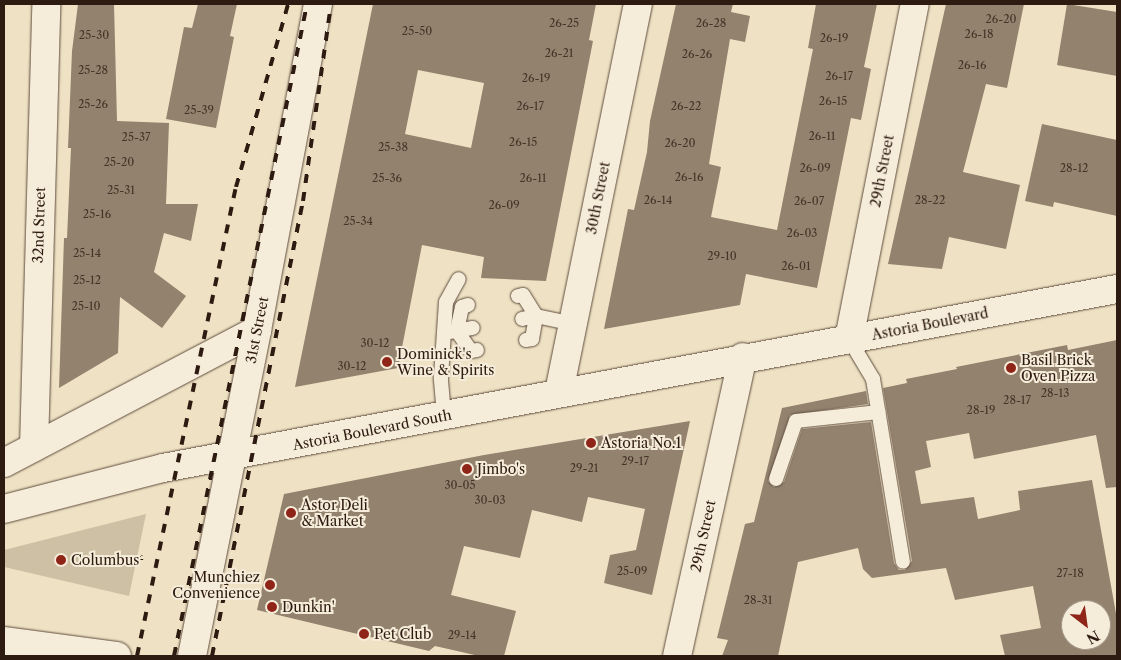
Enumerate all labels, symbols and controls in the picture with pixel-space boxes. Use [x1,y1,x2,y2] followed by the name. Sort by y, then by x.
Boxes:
[985,12,1017,26] house number: 26-20
[549,16,579,30] house number: 26-25
[696,16,726,30] house number: 26-28
[402,24,432,38] house number: 25-50
[965,27,993,41] house number: 26-18
[79,28,109,42] house number: 25-30
[820,31,848,45] house number: 26-19
[545,46,573,60] house number: 26-21
[682,47,712,61] house number: 26-26
[958,58,986,72] house number: 26-16
[78,63,108,77] house number: 25-28
[825,69,853,83] house number: 26-17
[522,71,550,85] house number: 26-19
[819,94,847,108] house number: 26-15
[78,97,108,111] house number: 25-26
[516,99,544,113] house number: 26-17
[671,99,701,113] house number: 26-22
[184,103,214,117] house number: 25-39
[809,129,835,143] house number: 26-11
[122,130,150,144] house number: 25-37
[867,133,897,209] street label: 29th Street
[509,135,537,149] house number: 26-15
[664,136,696,150] house number: 26-20
[378,140,408,154] house number: 25-38
[104,155,134,169] house number: 25-20
[583,160,613,236] street label: 30th Street
[799,161,831,175] house number: 26-09
[1060,161,1088,175] house number: 28-12
[675,170,703,184] house number: 26-16
[372,171,402,185] house number: 25-36
[520,171,546,185] house number: 26-11
[107,183,135,197] house number: 25-31
[29,187,49,263] street label: 32nd Street
[644,193,672,207] house number: 26-14
[915,193,945,207] house number: 28-22
[794,194,824,208] house number: 26-07
[488,198,520,212] house number: 26-09
[83,207,111,221] house number: 25-16
[343,214,373,228] house number: 25-34
[787,226,817,240] house number: 26-03
[73,246,101,260] house number: 25-14
[707,249,737,263] house number: 29-10
[781,259,811,273] house number: 26-01
[73,273,101,287] house number: 25-12
[242,295,272,365] street label: 31st Street
[72,299,100,313] house number: 25-10
[870,304,990,344] street label: Astoria Boulevard
[361,336,389,350] house number: 30-12
[397,346,494,378] place label: Dominick's Wine & Spirits
[1021,352,1095,384] place label: Basil Brick Oven Pizza
[381,356,393,368] marker: Dominick's Wine & Spirits
[338,359,366,373] house number: 30-12
[1005,362,1017,374] marker: Basil Brick Oven Pizza
[1041,386,1069,400] house number: 28-13
[1003,393,1031,407] house number: 28-17
[967,403,995,417] house number: 28-19
[291,406,453,454] street label: Astoria Boulevard South
[601,435,682,451] place label: Astoria No.1
[585,437,597,449] marker: Astoria No.1
[621,454,649,468] house number: 29-17
[477,461,525,477] place label: Jimbo's
[570,461,598,475] house number: 29-21
[461,463,473,475] marker: Jimbo's
[444,478,476,492] house number: 30-05
[474,493,506,507] house number: 30-03
[301,497,368,530] place label: Astor Deli & Market
[687,498,719,574] street label: 29th Street
[285,507,297,519] marker: Astor Deli & Market
[71,552,139,568] place label: Columbus
[55,554,67,566] marker: Columbus
[617,564,647,578] house number: 25-09
[1056,566,1084,580] house number: 27-18
[172,569,260,602] place label: Munchiez Convenience
[264,579,276,591] marker: Munchiez Convenience
[744,593,772,607] house number: 28-31
[282,599,335,615] place label: Dunkin'
[1061,600,1111,650] north arrow
[266,601,278,613] marker: Dunkin'
[374,626,431,642] place label: Pet Club
[1083,626,1103,648] text: N
[358,628,370,640] marker: Pet Club
[448,628,476,642] house number: 29-14

